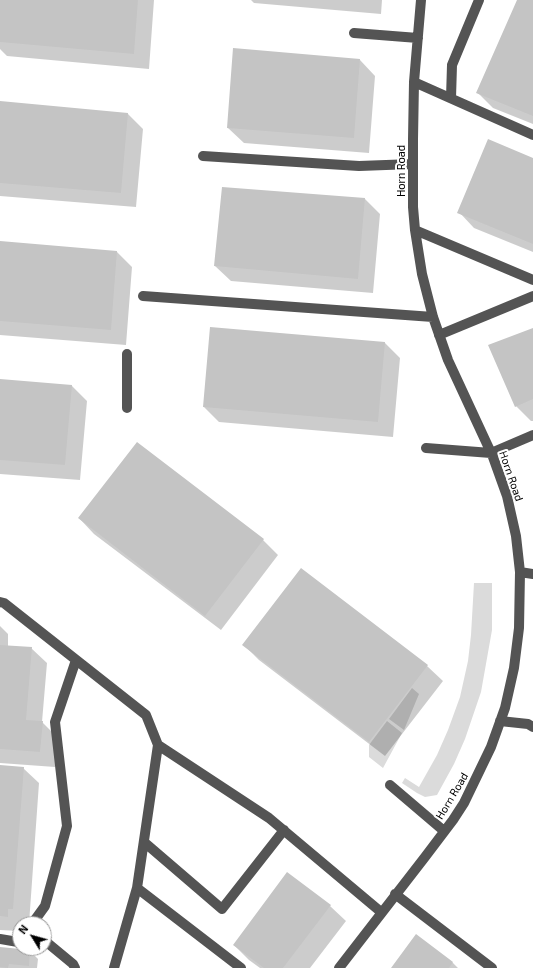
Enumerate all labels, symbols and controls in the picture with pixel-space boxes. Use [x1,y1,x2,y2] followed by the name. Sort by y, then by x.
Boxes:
[394,145,408,197] street label: Horn Road
[496,449,526,503] street label: Horn Road
[433,770,471,822] street label: Horn Road
[12,916,52,956] north arrow
[15,922,30,936] text: N

